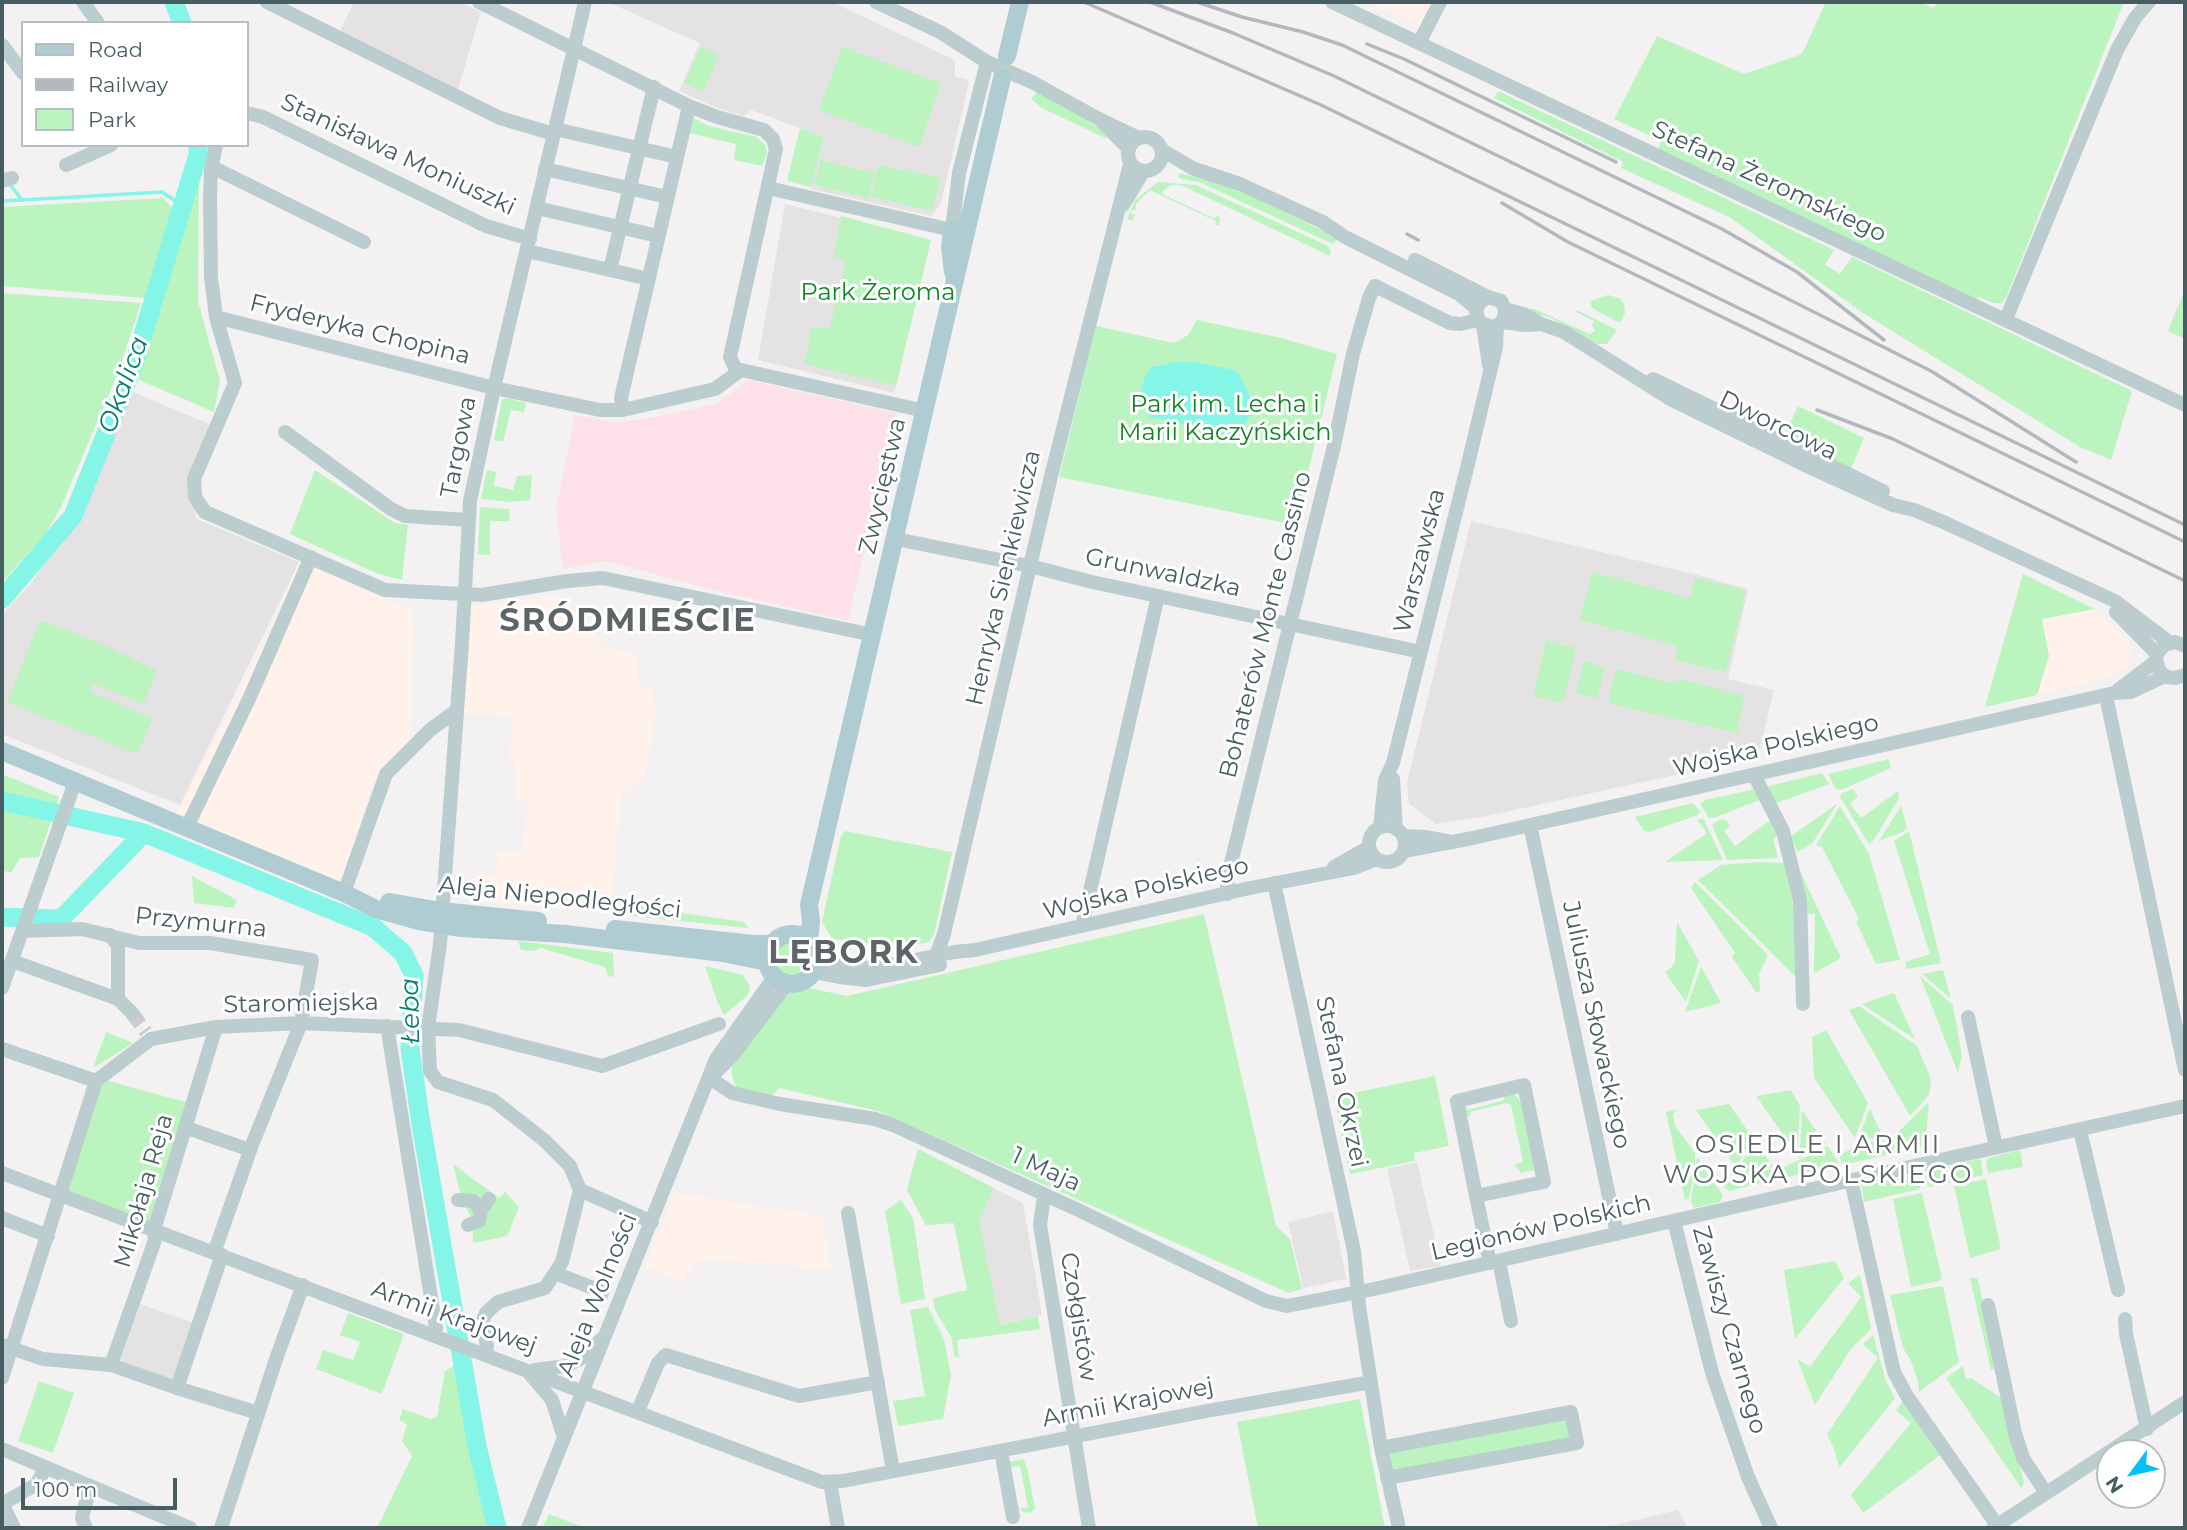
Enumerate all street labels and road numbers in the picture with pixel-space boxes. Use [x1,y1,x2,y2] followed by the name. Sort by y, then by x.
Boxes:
[276,88,520,222] street label: Stanisława Moniuszki
[1647,115,1891,249] street label: Stefana Żeromskiego
[247,289,473,371] street label: Fryderyka Chopina
[1714,385,1842,467] street label: Dworcowa
[435,394,483,500] street label: Targowa
[853,415,913,557] street label: Zwycięstwa
[961,447,1047,709] street label: Henryka Sienkiewicza
[1214,469,1318,781] street label: Bohaterów Monte Cassino
[1388,486,1452,636] street label: Warszawska
[1083,542,1243,604] street label: Grunwaldzka
[1670,708,1882,784] street label: Wojska Polskiego
[1040,851,1252,927] street label: Wojska Polskiego
[437,871,683,925] street label: Aleja Niepodległości
[1556,898,1636,1152] street label: Juliusza Słowackiego
[134,902,268,944] street label: Przymurna
[223,988,379,1020] street label: Staromiejska
[1309,994,1373,1170] street label: Stefana Okrzei
[108,1111,180,1271] street label: Mikołaja Reja
[1007,1142,1085,1198] street label: 1 Maja
[1428,1189,1654,1267] street label: Legionów Polskich
[552,1209,644,1381] street label: Aleja Wolności
[1686,1223,1772,1437] street label: Zawiszy Czarnego
[1054,1251,1102,1383] street label: Czołgistów
[367,1275,541,1361] street label: Armii Krajowej
[1040,1372,1216,1434] street label: Armii Krajowej

